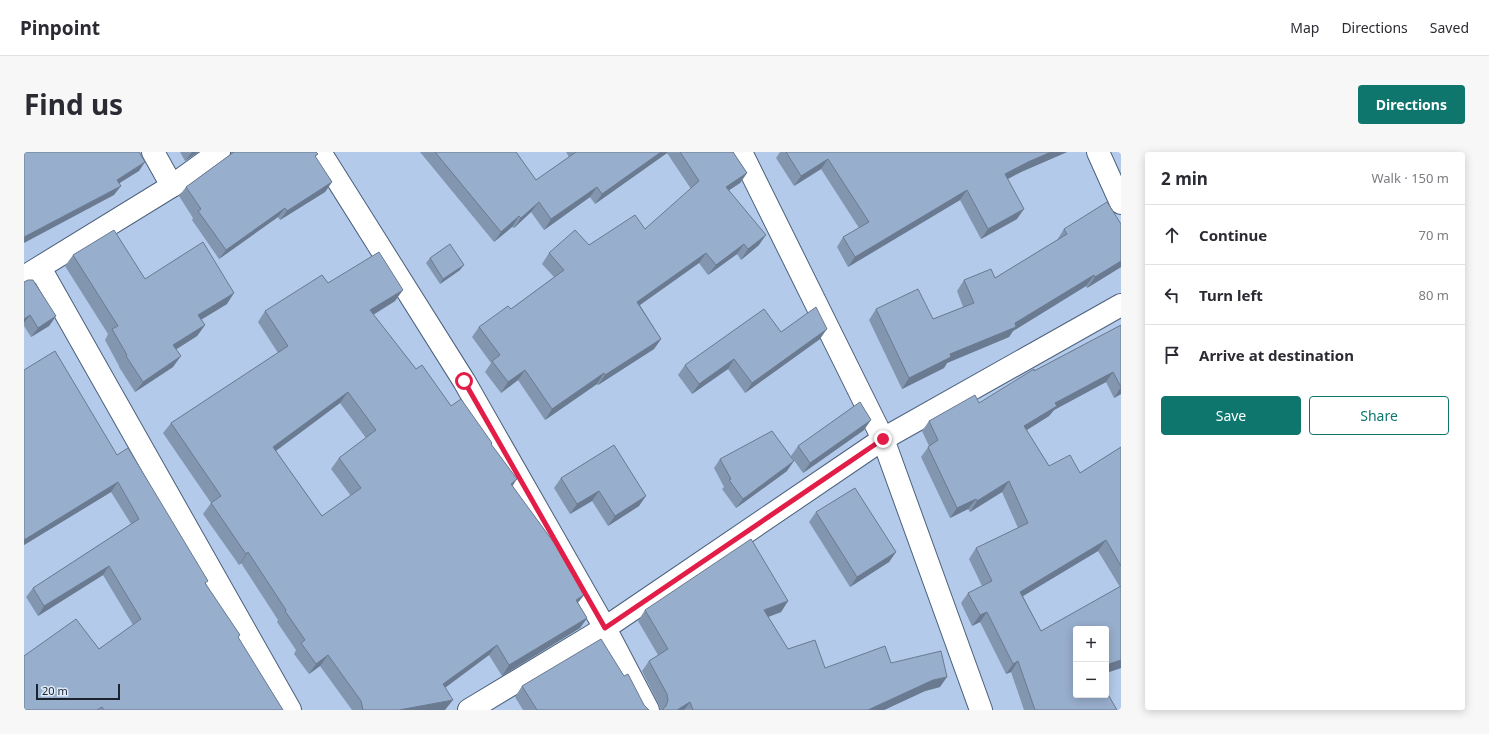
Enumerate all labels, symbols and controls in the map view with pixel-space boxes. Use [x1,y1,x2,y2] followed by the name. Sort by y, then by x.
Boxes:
[20,15,100,41] text: Pinpoint
[1290,18,1319,37] text: Map
[1341,18,1408,37] text: Directions
[1430,18,1469,37] text: Saved
[24,85,123,123] text: Find us
[1358,85,1465,124] button: Directions
[1161,167,1208,190] text: 2 min
[1371,169,1449,187] text: Walk · 150 m
[1161,224,1183,246] icon: ahead
[1199,225,1267,245] text: Continue
[1419,226,1449,244] text: 70 m
[1161,284,1183,306] icon: left
[1199,285,1263,305] text: Turn left
[1419,286,1449,304] text: 80 m
[1161,344,1183,366] icon: arrive
[1199,345,1354,365] text: Arrive at destination
[455,372,473,390] route start
[1161,396,1301,435] button: Save
[1309,396,1449,435] button: Share
[874,430,892,448] route end
[1073,626,1109,698] map controls
[1073,626,1109,662] button: +
[1073,662,1109,698] button: −
[36,682,120,701] scale bar
[42,683,68,698] text: 20 m

